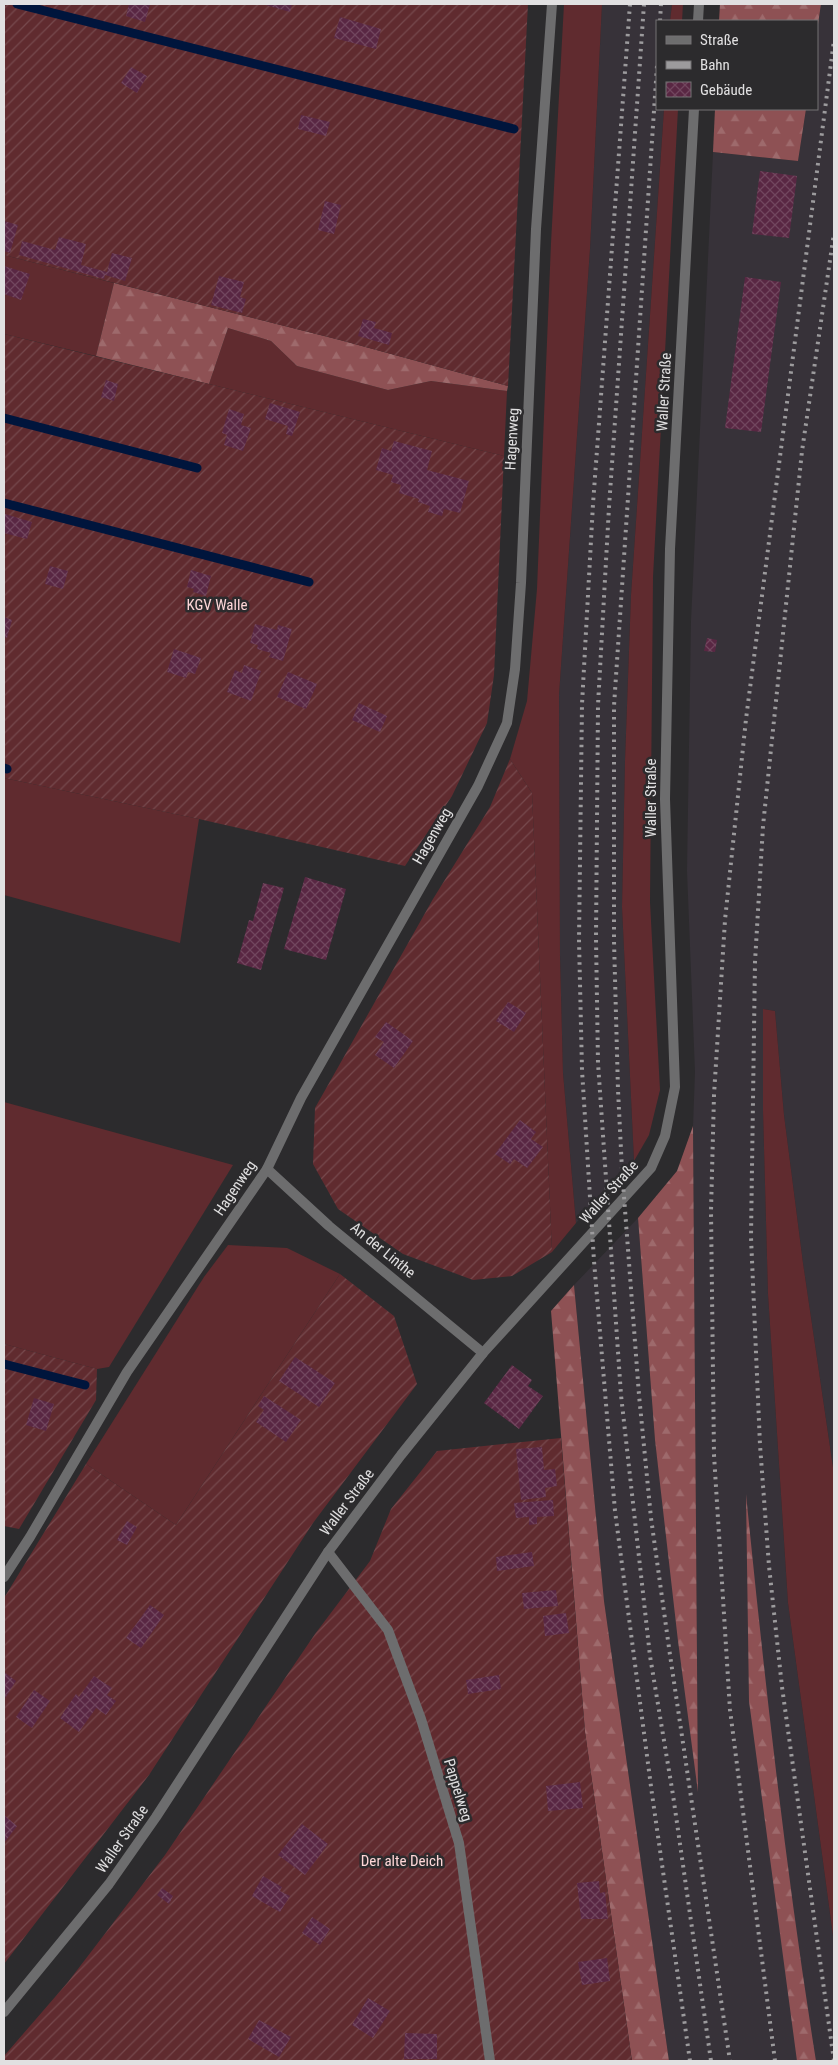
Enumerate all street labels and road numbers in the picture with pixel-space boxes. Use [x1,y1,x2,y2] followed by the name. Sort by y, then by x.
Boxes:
[653,352,675,432] street label: Waller Straße
[501,407,523,471] street label: Hagenweg
[642,759,660,837] street label: Waller Straße
[409,804,455,868] street label: Hagenweg
[210,1157,260,1219] street label: Hagenweg
[576,1157,642,1227] street label: Waller Straße
[347,1218,419,1282] street label: An der Linthe
[316,1465,378,1539] street label: Waller Straße
[440,1756,476,1824] street label: Pappelweg
[92,1802,152,1876] street label: Waller Straße

